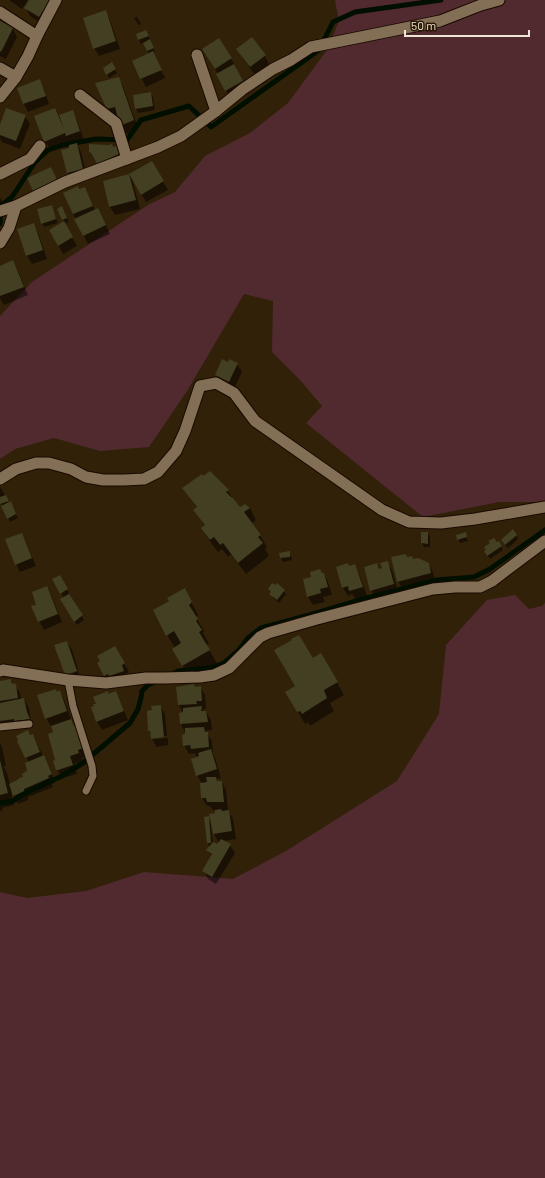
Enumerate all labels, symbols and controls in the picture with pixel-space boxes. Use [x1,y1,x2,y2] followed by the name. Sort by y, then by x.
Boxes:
[405,12,529,38] scale bar
[411,18,436,32] text: 50 m

